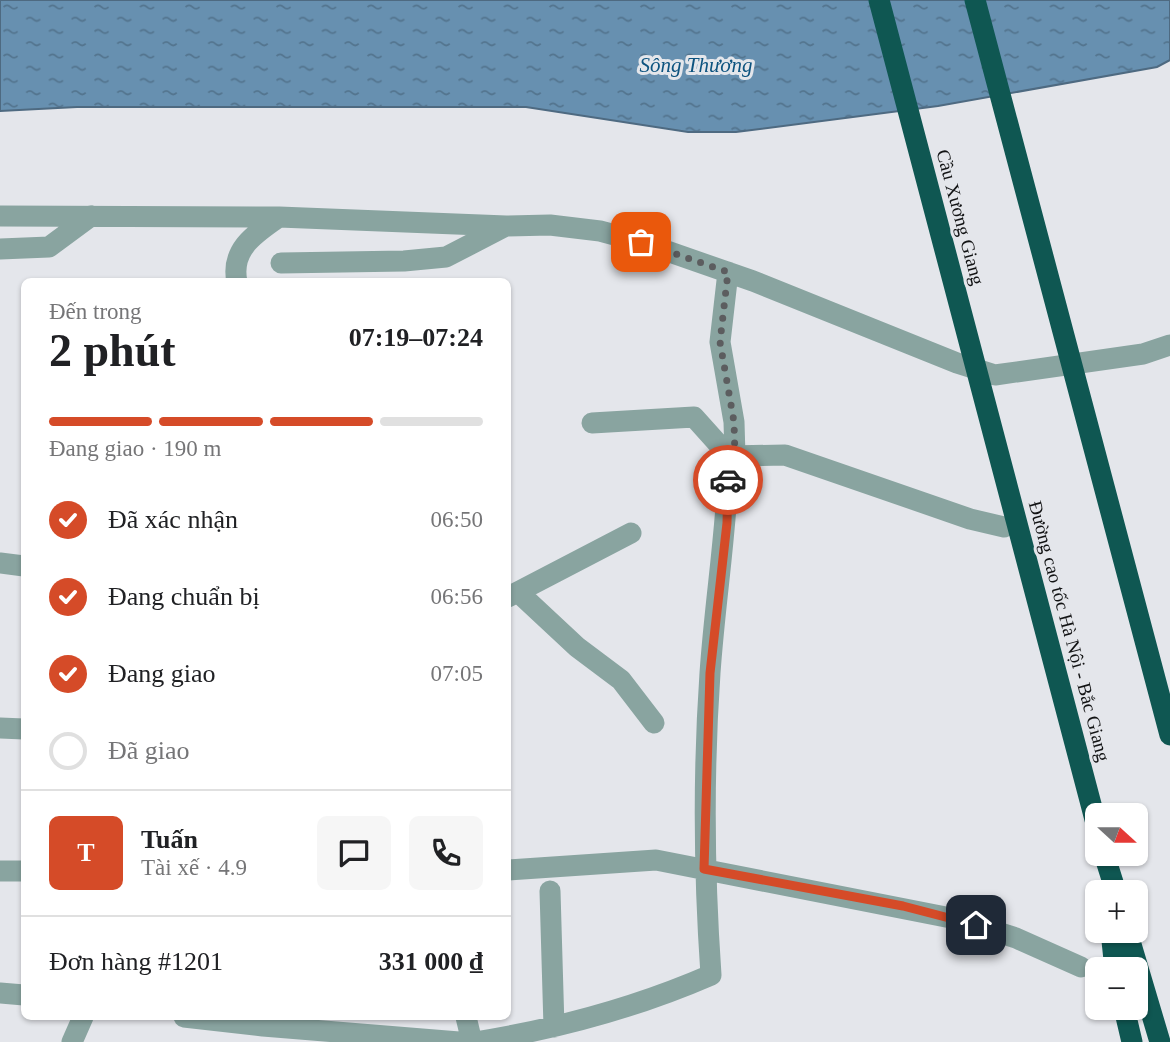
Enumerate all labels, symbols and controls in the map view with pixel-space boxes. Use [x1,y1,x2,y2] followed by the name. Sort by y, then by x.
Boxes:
[639,53,753,77] water label: Sông Thương
[932,147,989,288] street label: Cầu Xương Giang
[611,212,671,272] pin
[622,223,660,261] icon: bag
[49,299,142,324] text: Đến trong
[349,323,483,352] text: 07:19–07:24
[49,325,176,376] text: 2 phút
[49,436,221,461] text: Đang giao · 190 m
[693,445,763,515] courier
[709,461,747,499] icon: car
[1025,499,1115,764] street label: Đường cao tốc Hà Nội - Bắc Giang
[49,501,87,539] icon: check
[108,505,238,534] text: Đã xác nhận
[431,507,483,532] text: 06:50
[49,578,87,616] icon: check
[108,582,260,611] text: Đang chuẩn bị
[431,584,483,609] text: 06:56
[49,655,87,693] icon: check
[108,659,216,688] text: Đang giao
[431,661,483,686] text: 07:05
[108,736,190,765] text: Đã giao
[1085,803,1148,866] north arrow
[1085,803,1148,1020] map controls
[317,816,391,890] button: chat
[409,816,483,890] button: phone
[141,825,198,854] text: Tuấn
[77,838,95,867] text: T
[141,855,247,880] text: Tài xế · 4.9
[1085,880,1148,943] button: +
[946,895,1006,955] pin
[957,906,995,944] icon: home
[49,947,223,976] text: Đơn hàng #1201
[379,947,483,976] text: 331 000 ₫
[1085,957,1148,1020] button: −

